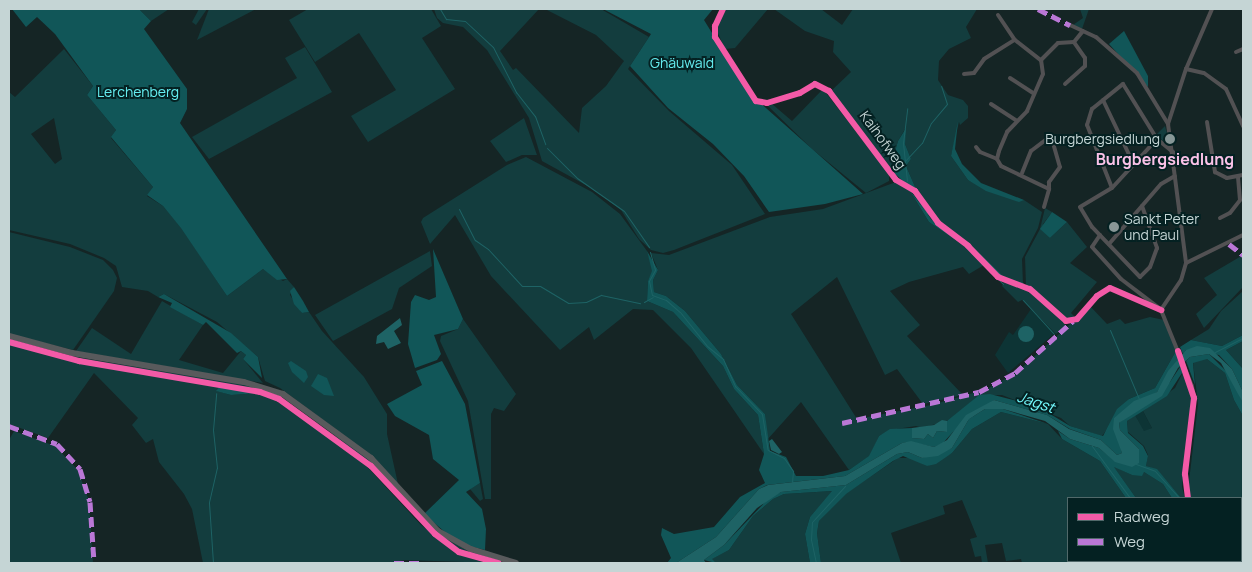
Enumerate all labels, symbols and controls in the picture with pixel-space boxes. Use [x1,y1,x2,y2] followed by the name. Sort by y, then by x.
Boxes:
[650,55,714,71] park label: Ghäuwald
[97,84,179,100] park label: Lerchenberg
[856,108,910,172] street label: Kaihofweg
[1045,131,1160,147] place label: Burgbergsiedlung
[1164,133,1176,145] marker: Burgbergsiedlung
[1096,149,1234,169] district label: Burgbergsiedlung
[1124,211,1199,243] place label: Sankt Peter und Paul
[1108,221,1120,233] marker: Sankt Peter und Paul
[1015,387,1057,417] water label: Jagst
[1067,497,1242,562] legend
[1114,506,1170,527] text: Radweg
[1114,531,1145,552] text: Weg

